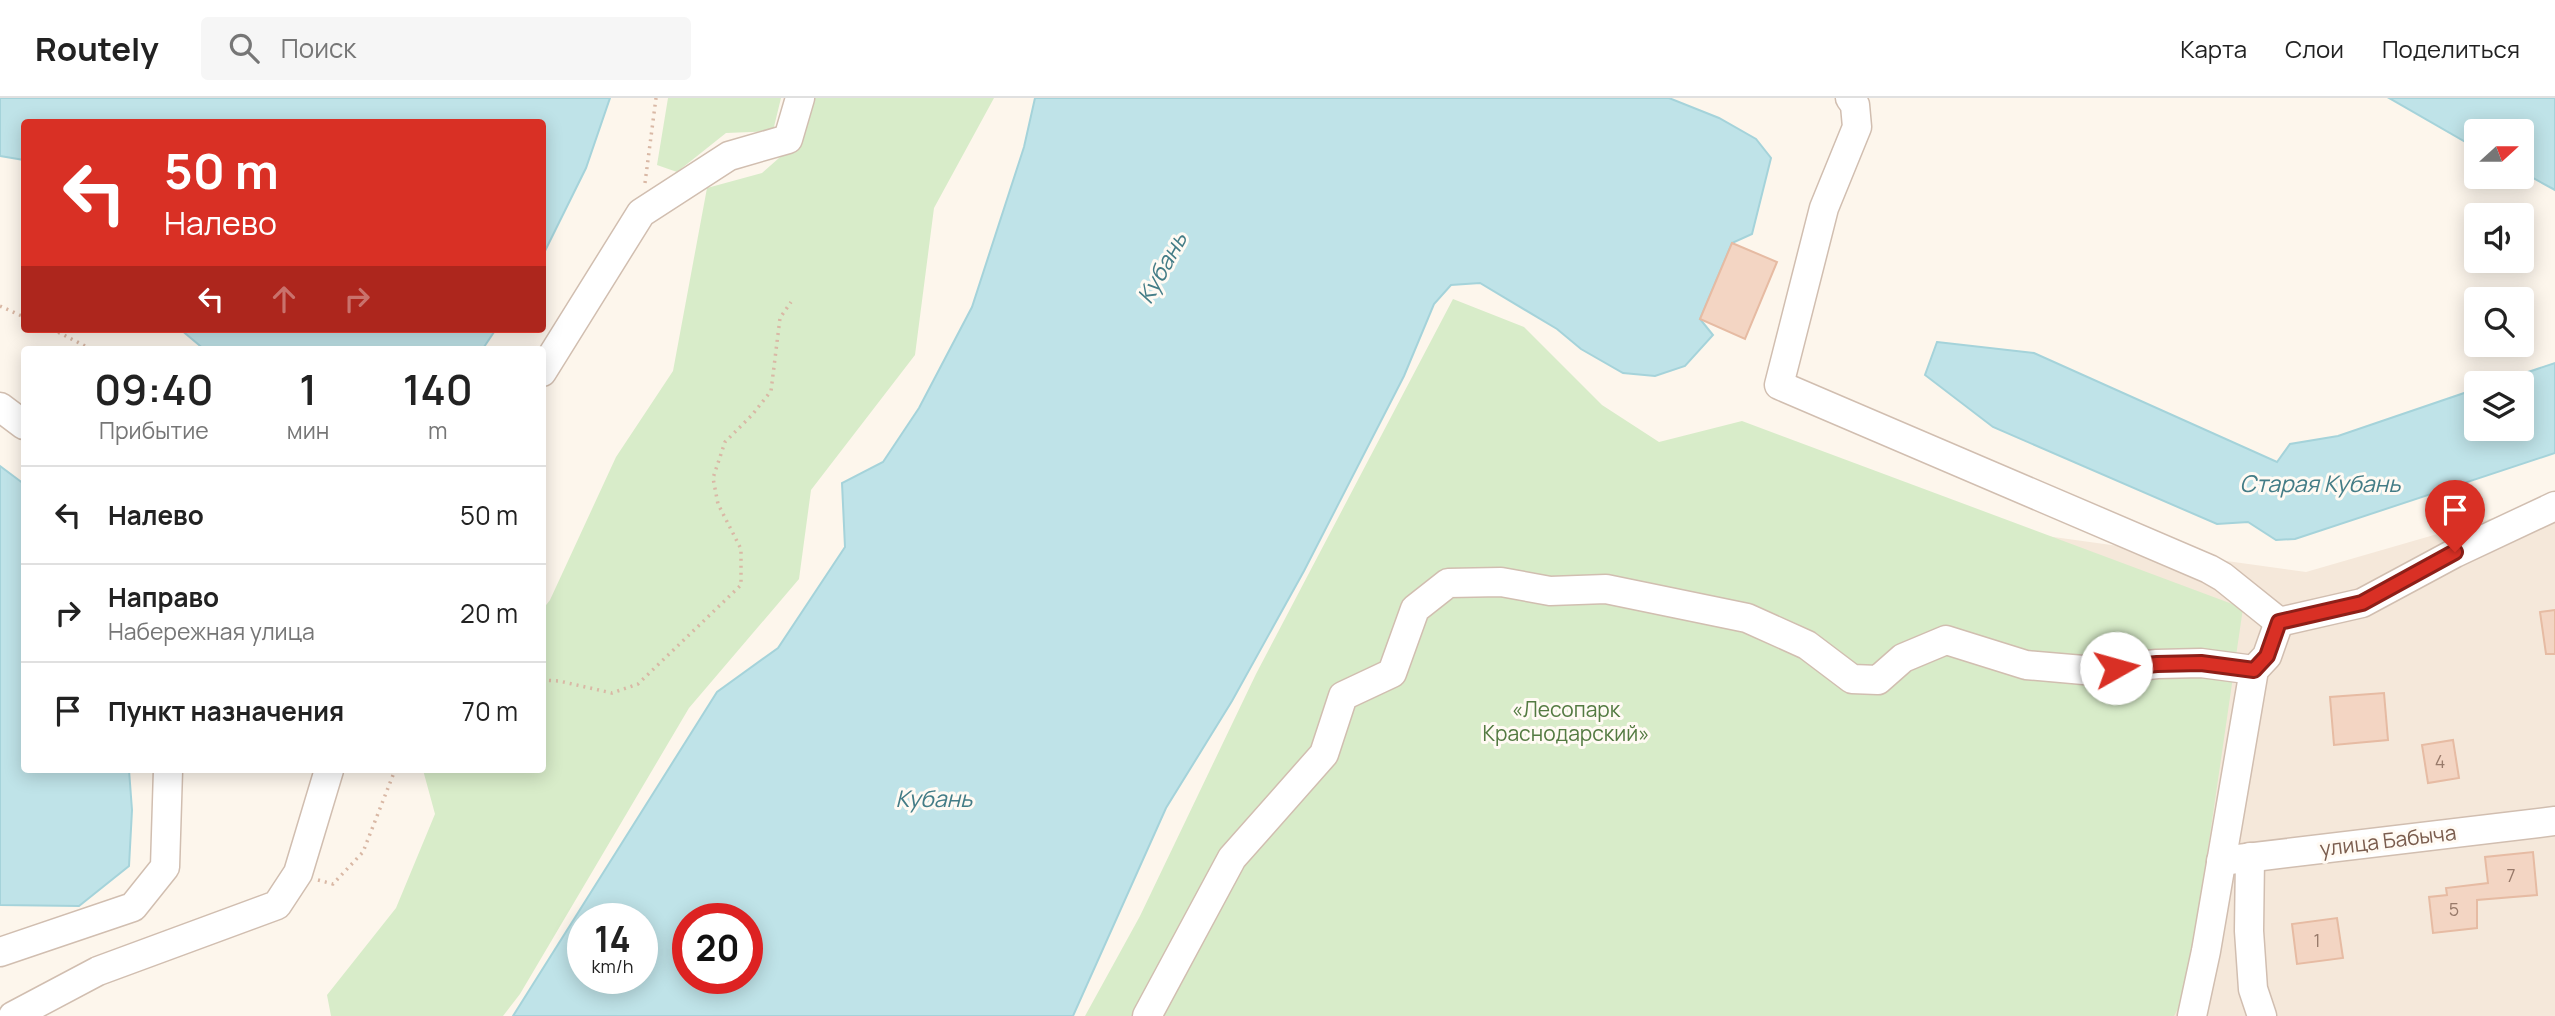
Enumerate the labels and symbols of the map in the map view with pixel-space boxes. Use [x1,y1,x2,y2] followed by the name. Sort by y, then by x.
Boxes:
[2464,119,2534,189] north arrow
[1129,226,1194,309] water label: Кубань
[2240,467,2401,499] water label: Старая Кубань
[2425,480,2485,552] pin
[2079,631,2153,705] position arrow
[1483,695,1649,747] park label: «Лесопарк Краснодарский»
[2435,749,2445,773] house number: 4
[896,782,973,814] water label: Кубань
[2318,818,2458,862] street label: улица Бабыча
[2506,863,2516,887] house number: 7
[2449,897,2459,921] house number: 5
[672,903,763,994] speed limit sign: 20
[2313,928,2321,952] house number: 1

